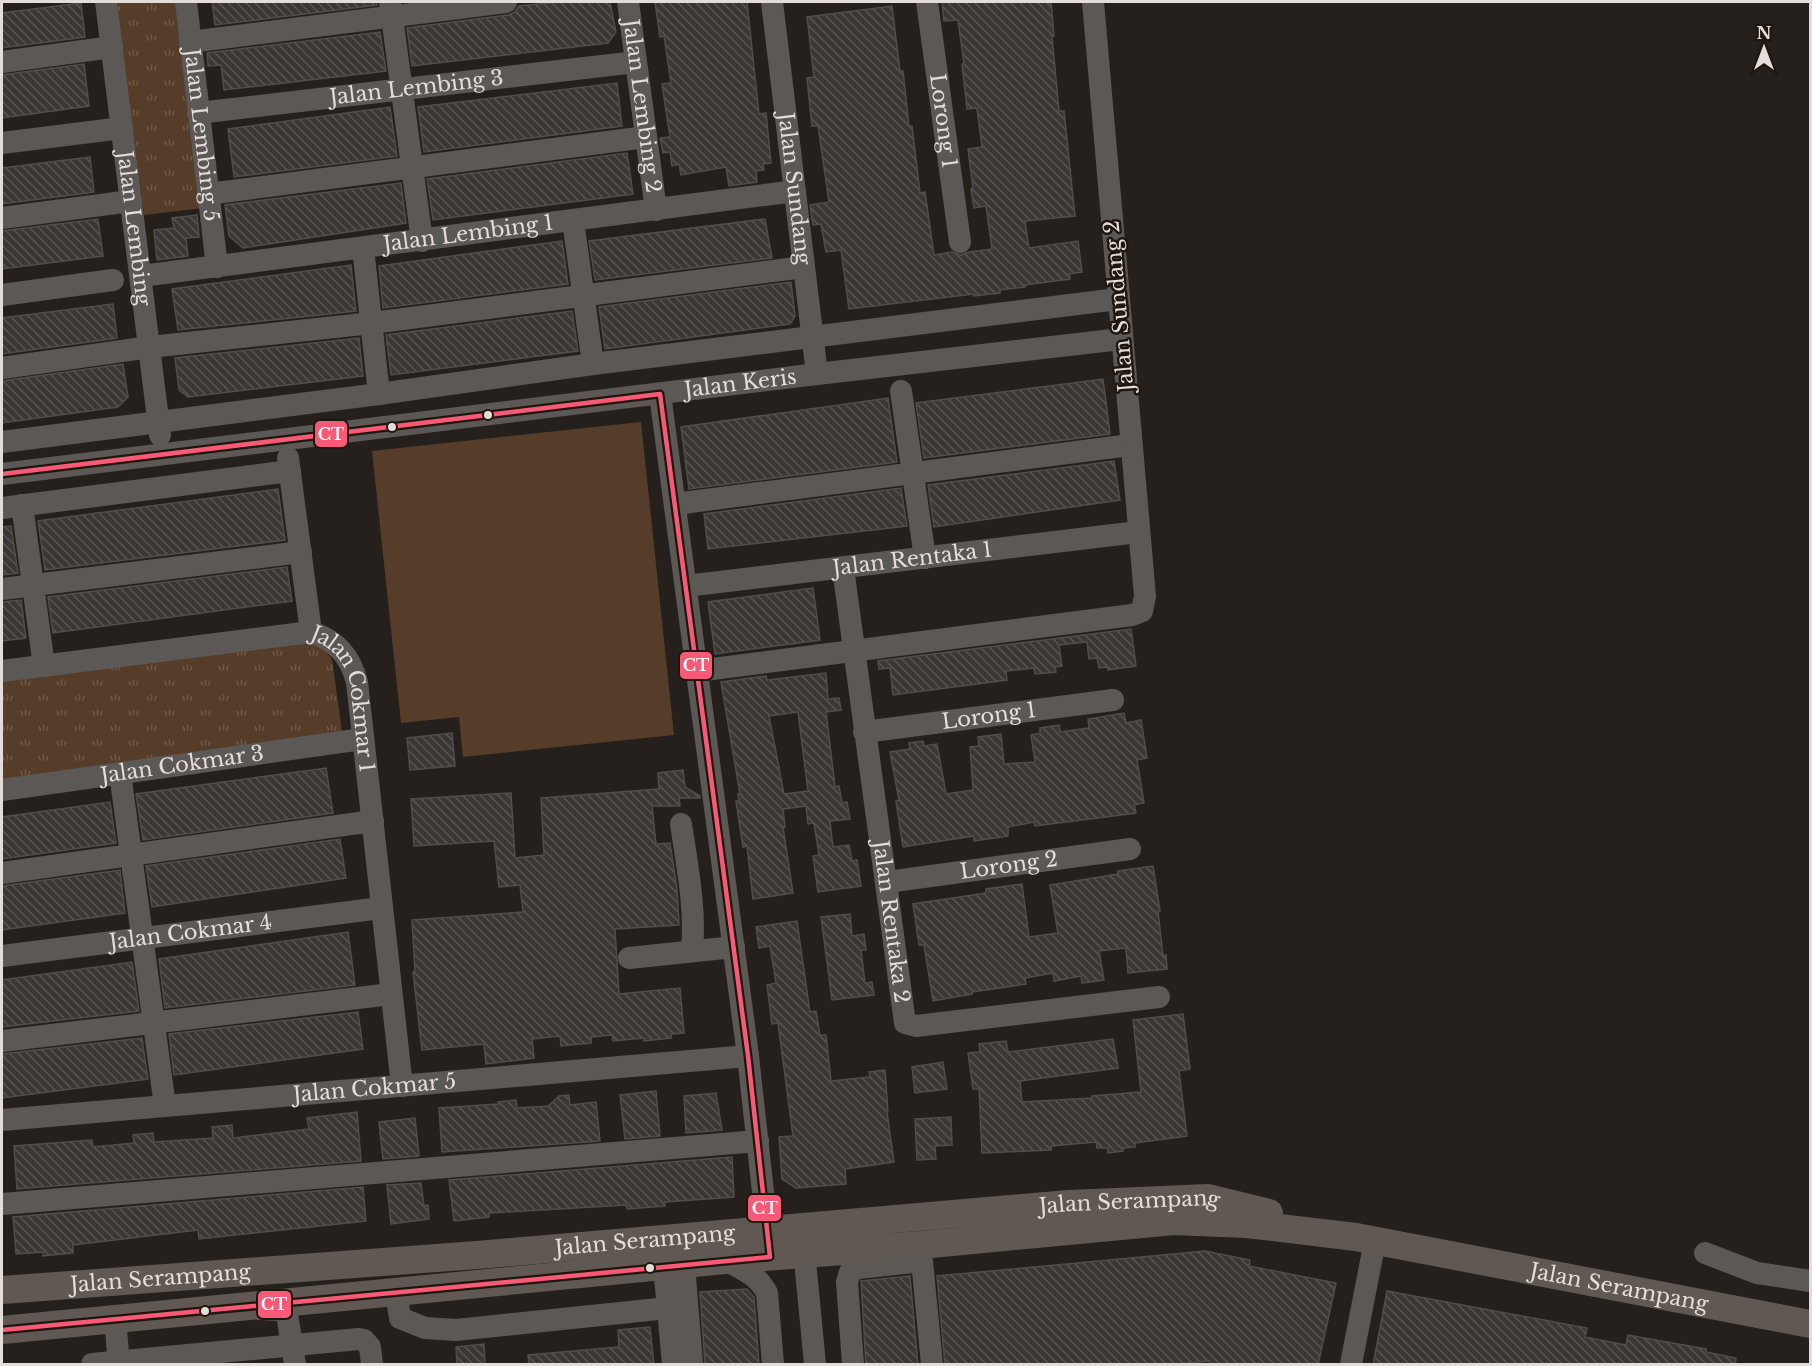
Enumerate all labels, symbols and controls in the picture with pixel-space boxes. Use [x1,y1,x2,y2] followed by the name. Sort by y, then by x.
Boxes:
[617,15,667,194] street label: Jalan Lembing 2
[1734,18,1794,78] north arrow
[1756,23,1772,43] text: N
[178,44,225,223] street label: Jalan Lembing 5
[325,65,505,111] street label: Jalan Lembing 3
[924,72,963,170] street label: Lorong 1
[772,108,817,267] street label: Jalan Sundang
[111,146,157,308] street label: Jalan Lembing
[379,210,555,258] street label: Jalan Lembing 1
[1099,219,1140,396] street label: Jalan Sundang 2
[680,364,798,404] street label: Jalan Keris
[482,409,494,421] unlabelled marker
[314,420,348,448] line badge: CT
[386,421,398,433] unlabelled marker
[318,424,345,444] text: CT
[828,537,994,582] street label: Jalan Rentaka 1
[305,619,380,774] street label: Jalan Cokmar 1
[679,651,713,680] line badge: CT
[683,655,710,675] text: CT
[940,697,1038,735] street label: Lorong 1
[96,740,265,789] street label: Jalan Cokmar 3
[867,836,915,1005] street label: Jalan Rentaka 2
[958,846,1059,885] street label: Lorong 2
[105,909,273,956] street label: Jalan Cokmar 4
[289,1068,457,1108] street label: Jalan Cokmar 5
[1035,1185,1223,1220] street label: Jalan Serampang
[747,1194,782,1222] line badge: CT
[752,1198,779,1218] text: CT
[551,1220,737,1261] street label: Jalan Serampang
[1525,1257,1711,1317] street label: Jalan Serampang
[66,1259,252,1298] street label: Jalan Serampang
[644,1262,656,1274] unlabelled marker
[257,1290,292,1319] line badge: CT
[261,1294,288,1314] text: CT
[199,1305,211,1317] unlabelled marker

